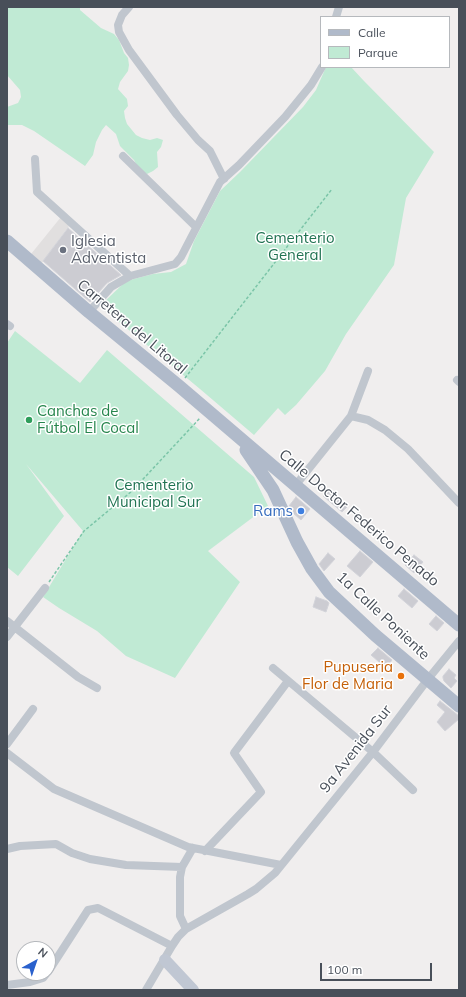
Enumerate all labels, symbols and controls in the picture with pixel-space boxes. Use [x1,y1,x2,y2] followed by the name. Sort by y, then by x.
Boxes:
[320,16,450,68] legend
[358,25,385,40] text: Calle
[358,45,398,60] text: Parque
[256,229,334,264] park label: Cementerio General
[71,232,146,267] place label: Iglesia Adventista
[58,245,68,255] marker: Iglesia Adventista
[73,276,191,378] street label: Carretera del Litoral
[37,402,139,437] place label: Canchas de Fútbol El Cocal
[24,415,34,425] marker: Canchas de Fútbol El Cocal
[275,446,443,590] street label: Calle Doctor Federico Penado
[107,476,201,511] park label: Cementerio Municipal Sur
[253,502,293,520] place label: Rams
[296,506,306,516] marker: Rams
[333,568,433,664] street label: 1a Calle Poniente
[302,658,393,693] place label: Pupuseria Flor de Maria
[396,671,406,681] marker: Pupuseria Flor de Maria
[316,702,396,796] street label: 9a Avenida Sur
[16,941,56,981] north arrow
[35,945,51,961] text: N
[322,955,434,981] scale bar
[327,962,362,977] text: 100 m

